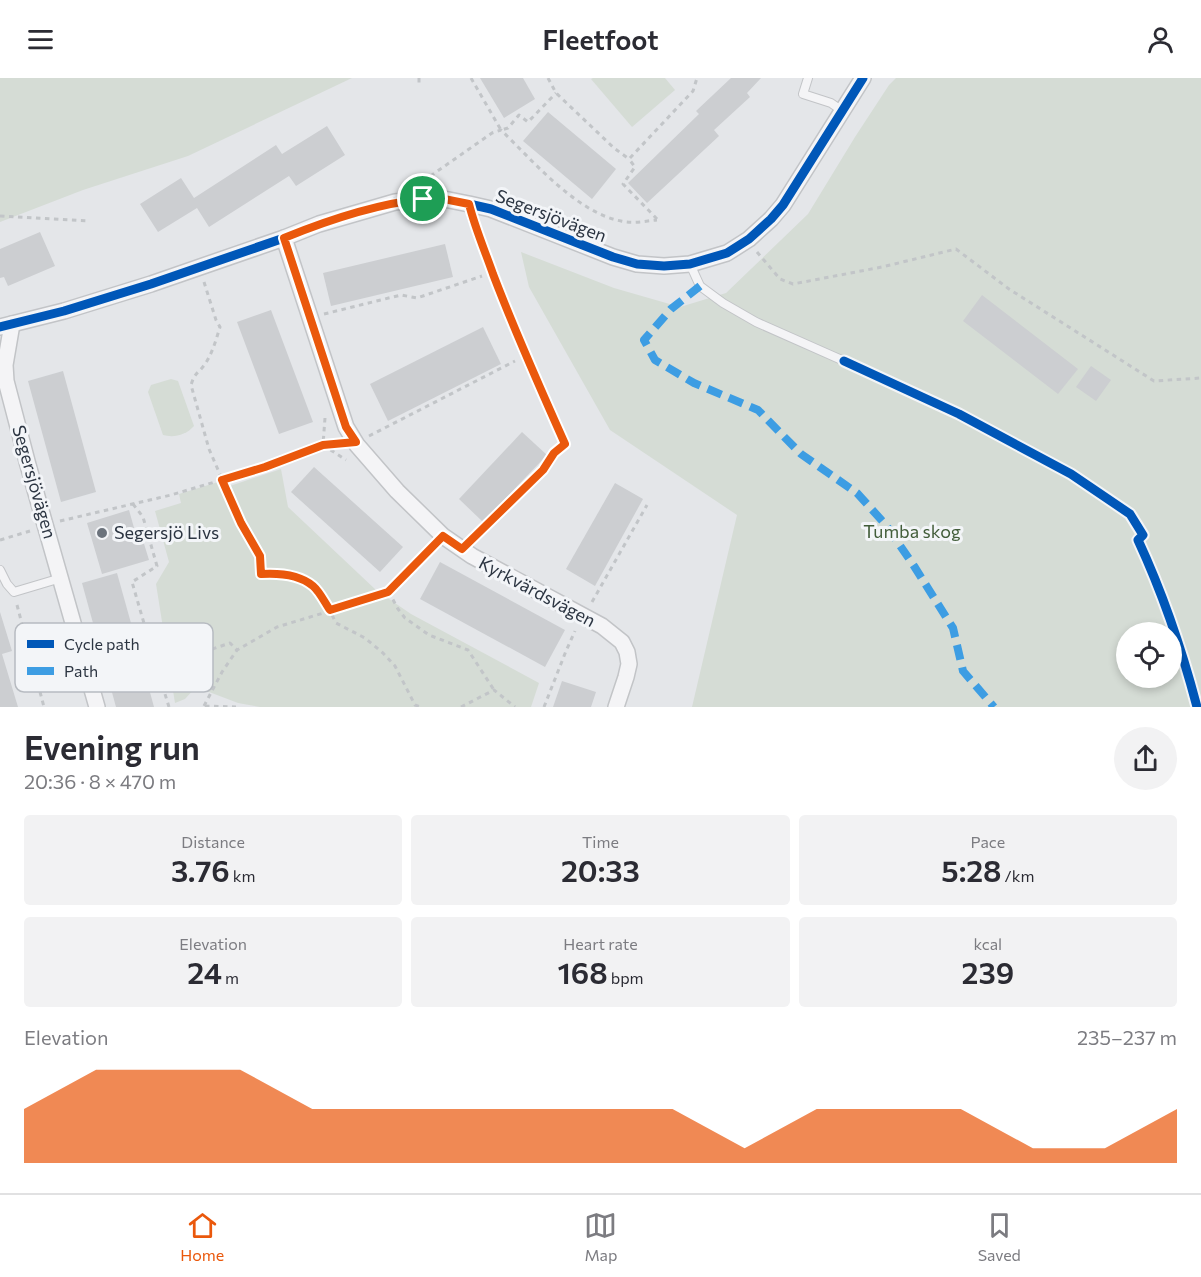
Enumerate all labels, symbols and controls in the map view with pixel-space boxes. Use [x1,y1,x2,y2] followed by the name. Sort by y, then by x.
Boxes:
[24,23,57,56] icon: menu
[542,23,659,56] text: Fleetfoot
[1144,23,1177,56] icon: person
[397,173,448,224] pin
[406,182,439,215] icon: arrive
[493,184,610,246] street label: Segersjövägen
[8,422,62,541] street label: Segersjövägen
[863,520,961,542] park label: Tumba skog
[114,521,219,543] place label: Segersjö Livs
[95,526,109,540] marker: Segersjö Livs
[475,551,600,631] street label: Kyrkvärdsvägen
[1116,622,1182,688] map controls
[1116,622,1182,688] button: locate
[15,623,213,692] legend
[64,634,140,653] text: Cycle path
[64,661,98,680] text: Path
[24,726,200,767] text: Evening run
[1114,727,1177,790] button: share
[24,769,176,793] text: 20:36 · 8 × 470 m
[181,832,245,851] text: Distance
[582,832,619,851] text: Time
[970,832,1005,851] text: Pace
[171,851,230,888] text: 3.76
[561,851,640,888] text: 20:33
[941,851,1002,888] text: 5:28
[230,866,255,885] text: km
[1002,866,1034,885] text: /km
[179,934,247,953] text: Elevation
[563,934,638,953] text: Heart rate
[974,934,1002,953] text: kcal
[187,953,222,990] text: 24
[557,953,608,990] text: 168
[961,953,1014,990] text: 239
[222,968,239,987] text: m
[608,968,644,987] text: bpm
[24,1025,109,1049] text: Elevation
[1077,1025,1177,1049] text: 235–237 m
[180,1209,224,1264] tab: Home
[584,1209,617,1264] tab: Map
[978,1209,1021,1264] tab: Saved

